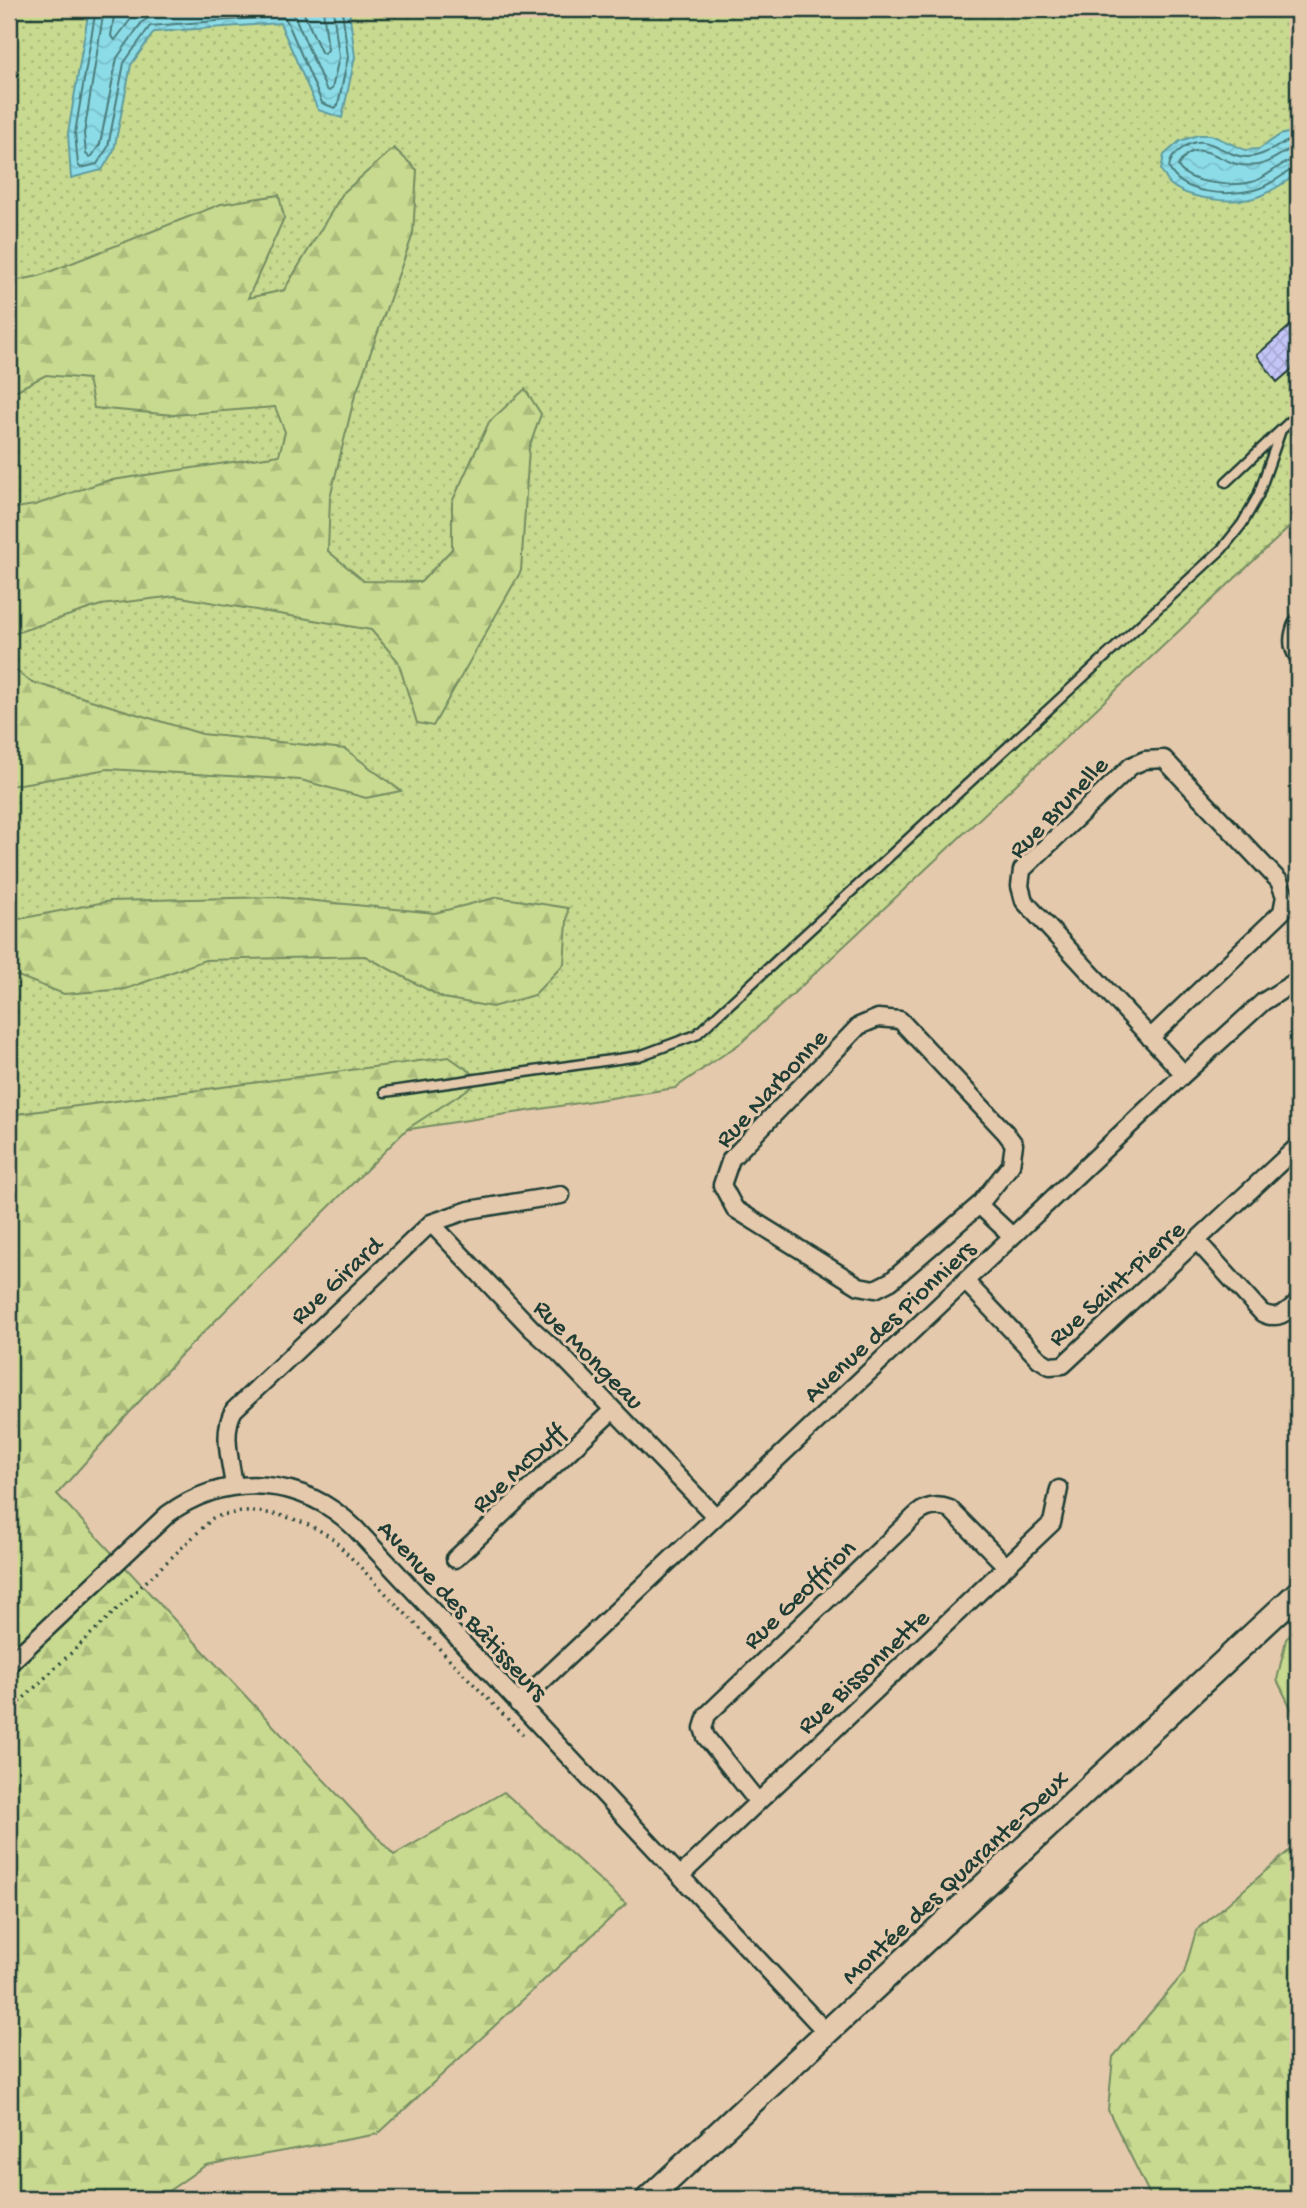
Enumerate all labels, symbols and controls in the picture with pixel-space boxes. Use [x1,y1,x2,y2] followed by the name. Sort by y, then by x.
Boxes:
[1004,751,1117,867] street label: Rue Brunelle
[710,1024,837,1156] street label: Rue Narbonne
[1043,1215,1193,1355] street label: Rue Saint-Pierre
[285,1230,392,1333] street label: Rue Girard
[798,1234,985,1411] street label: Avenue des Pionniers
[525,1294,649,1418] street label: Rue Mongeau
[467,1418,575,1522] street label: Rue McDuff
[369,1515,554,1710] street label: Avenue des Bâtisseurs
[738,1534,865,1658] street label: Rue Geoffrion
[792,1604,938,1743] street label: Rue Bissonnette
[837,1765,1078,1993] street label: Montée des Quarante-Deux

